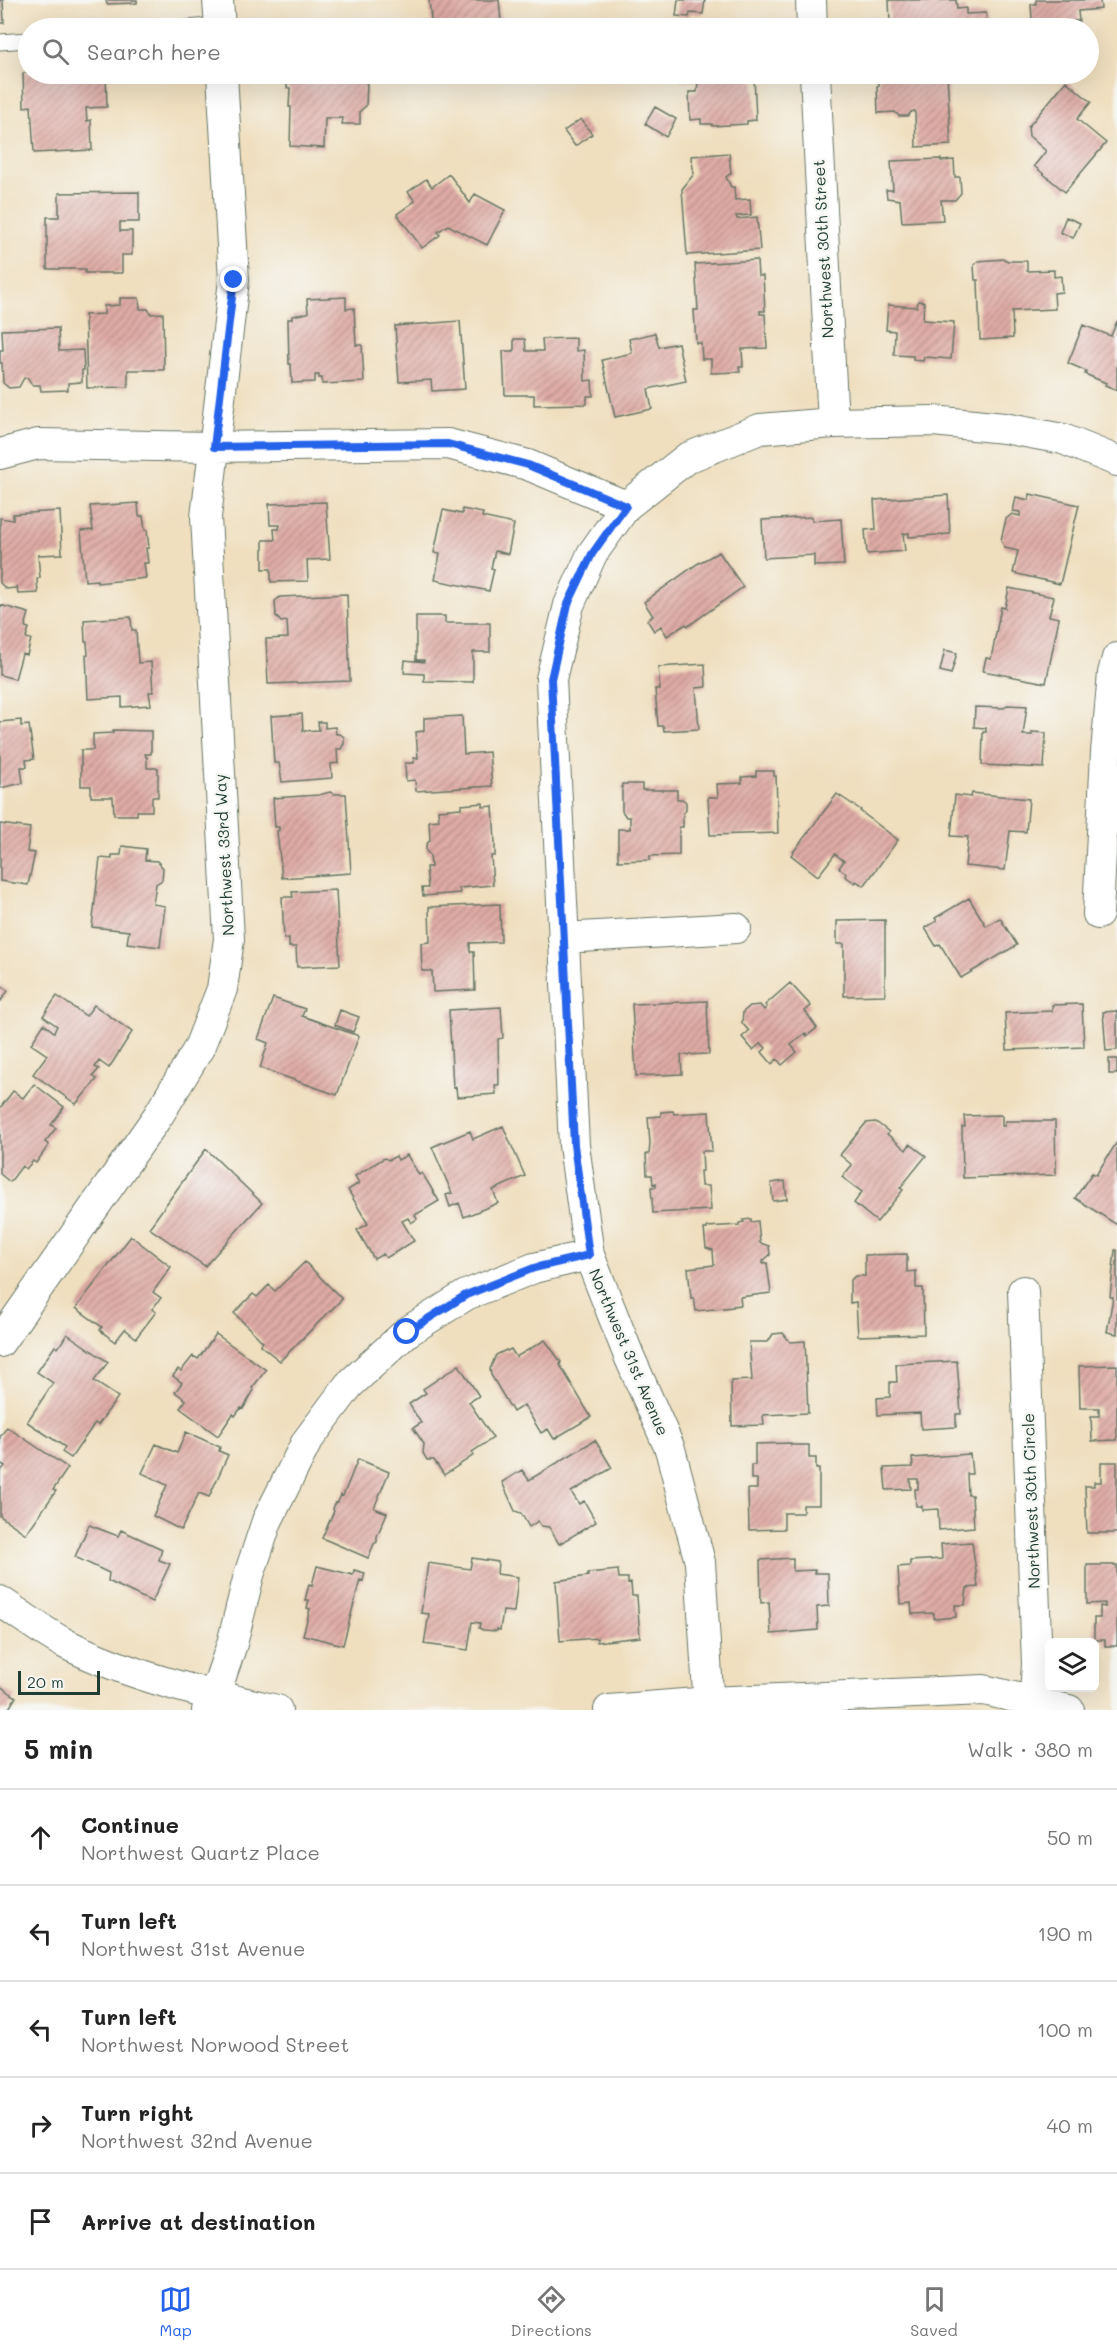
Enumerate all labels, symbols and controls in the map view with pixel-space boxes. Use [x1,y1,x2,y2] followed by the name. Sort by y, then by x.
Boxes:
[18,18,1099,84] search box
[39,35,72,68] icon: search
[87,37,221,66] text: Search here
[807,159,838,339] street label: Northwest 30th Street
[220,266,246,292] route end
[209,774,238,937] street label: Northwest 33rd Way
[585,1265,674,1439] street label: Northwest 31st Avenue
[393,1318,419,1344] route start
[1017,1413,1044,1589] street label: Northwest 30th Circle
[1045,1638,1099,1692] map controls
[1045,1638,1099,1692] button: layers
[18,1668,100,1696] scale bar
[27,1671,64,1692] text: 20 m
[24,1732,93,1766] text: 5 min
[967,1736,1093,1762] text: Walk · 380 m
[81,1810,179,1839] text: Continue
[24,1821,57,1854] icon: ahead
[1047,1824,1093,1850] text: 50 m
[81,1839,320,1865] text: Northwest Quartz Place
[81,1906,177,1935] text: Turn left
[24,1917,57,1950] icon: left
[1038,1920,1093,1946] text: 190 m
[81,1935,305,1961] text: Northwest 31st Avenue
[81,2002,177,2031] text: Turn left
[24,2013,57,2046] icon: left
[1037,2016,1093,2042] text: 100 m
[81,2031,349,2057] text: Northwest Norwood Street
[81,2098,193,2127] text: Turn right
[24,2109,57,2142] icon: right
[1047,2112,1093,2138] text: 40 m
[81,2127,313,2153] text: Northwest 32nd Avenue
[24,2205,57,2238] icon: arrive
[81,2207,316,2236] text: Arrive at destination
[159,2283,192,2340] tab: Map
[511,2283,592,2340] tab: Directions
[910,2283,958,2340] tab: Saved

